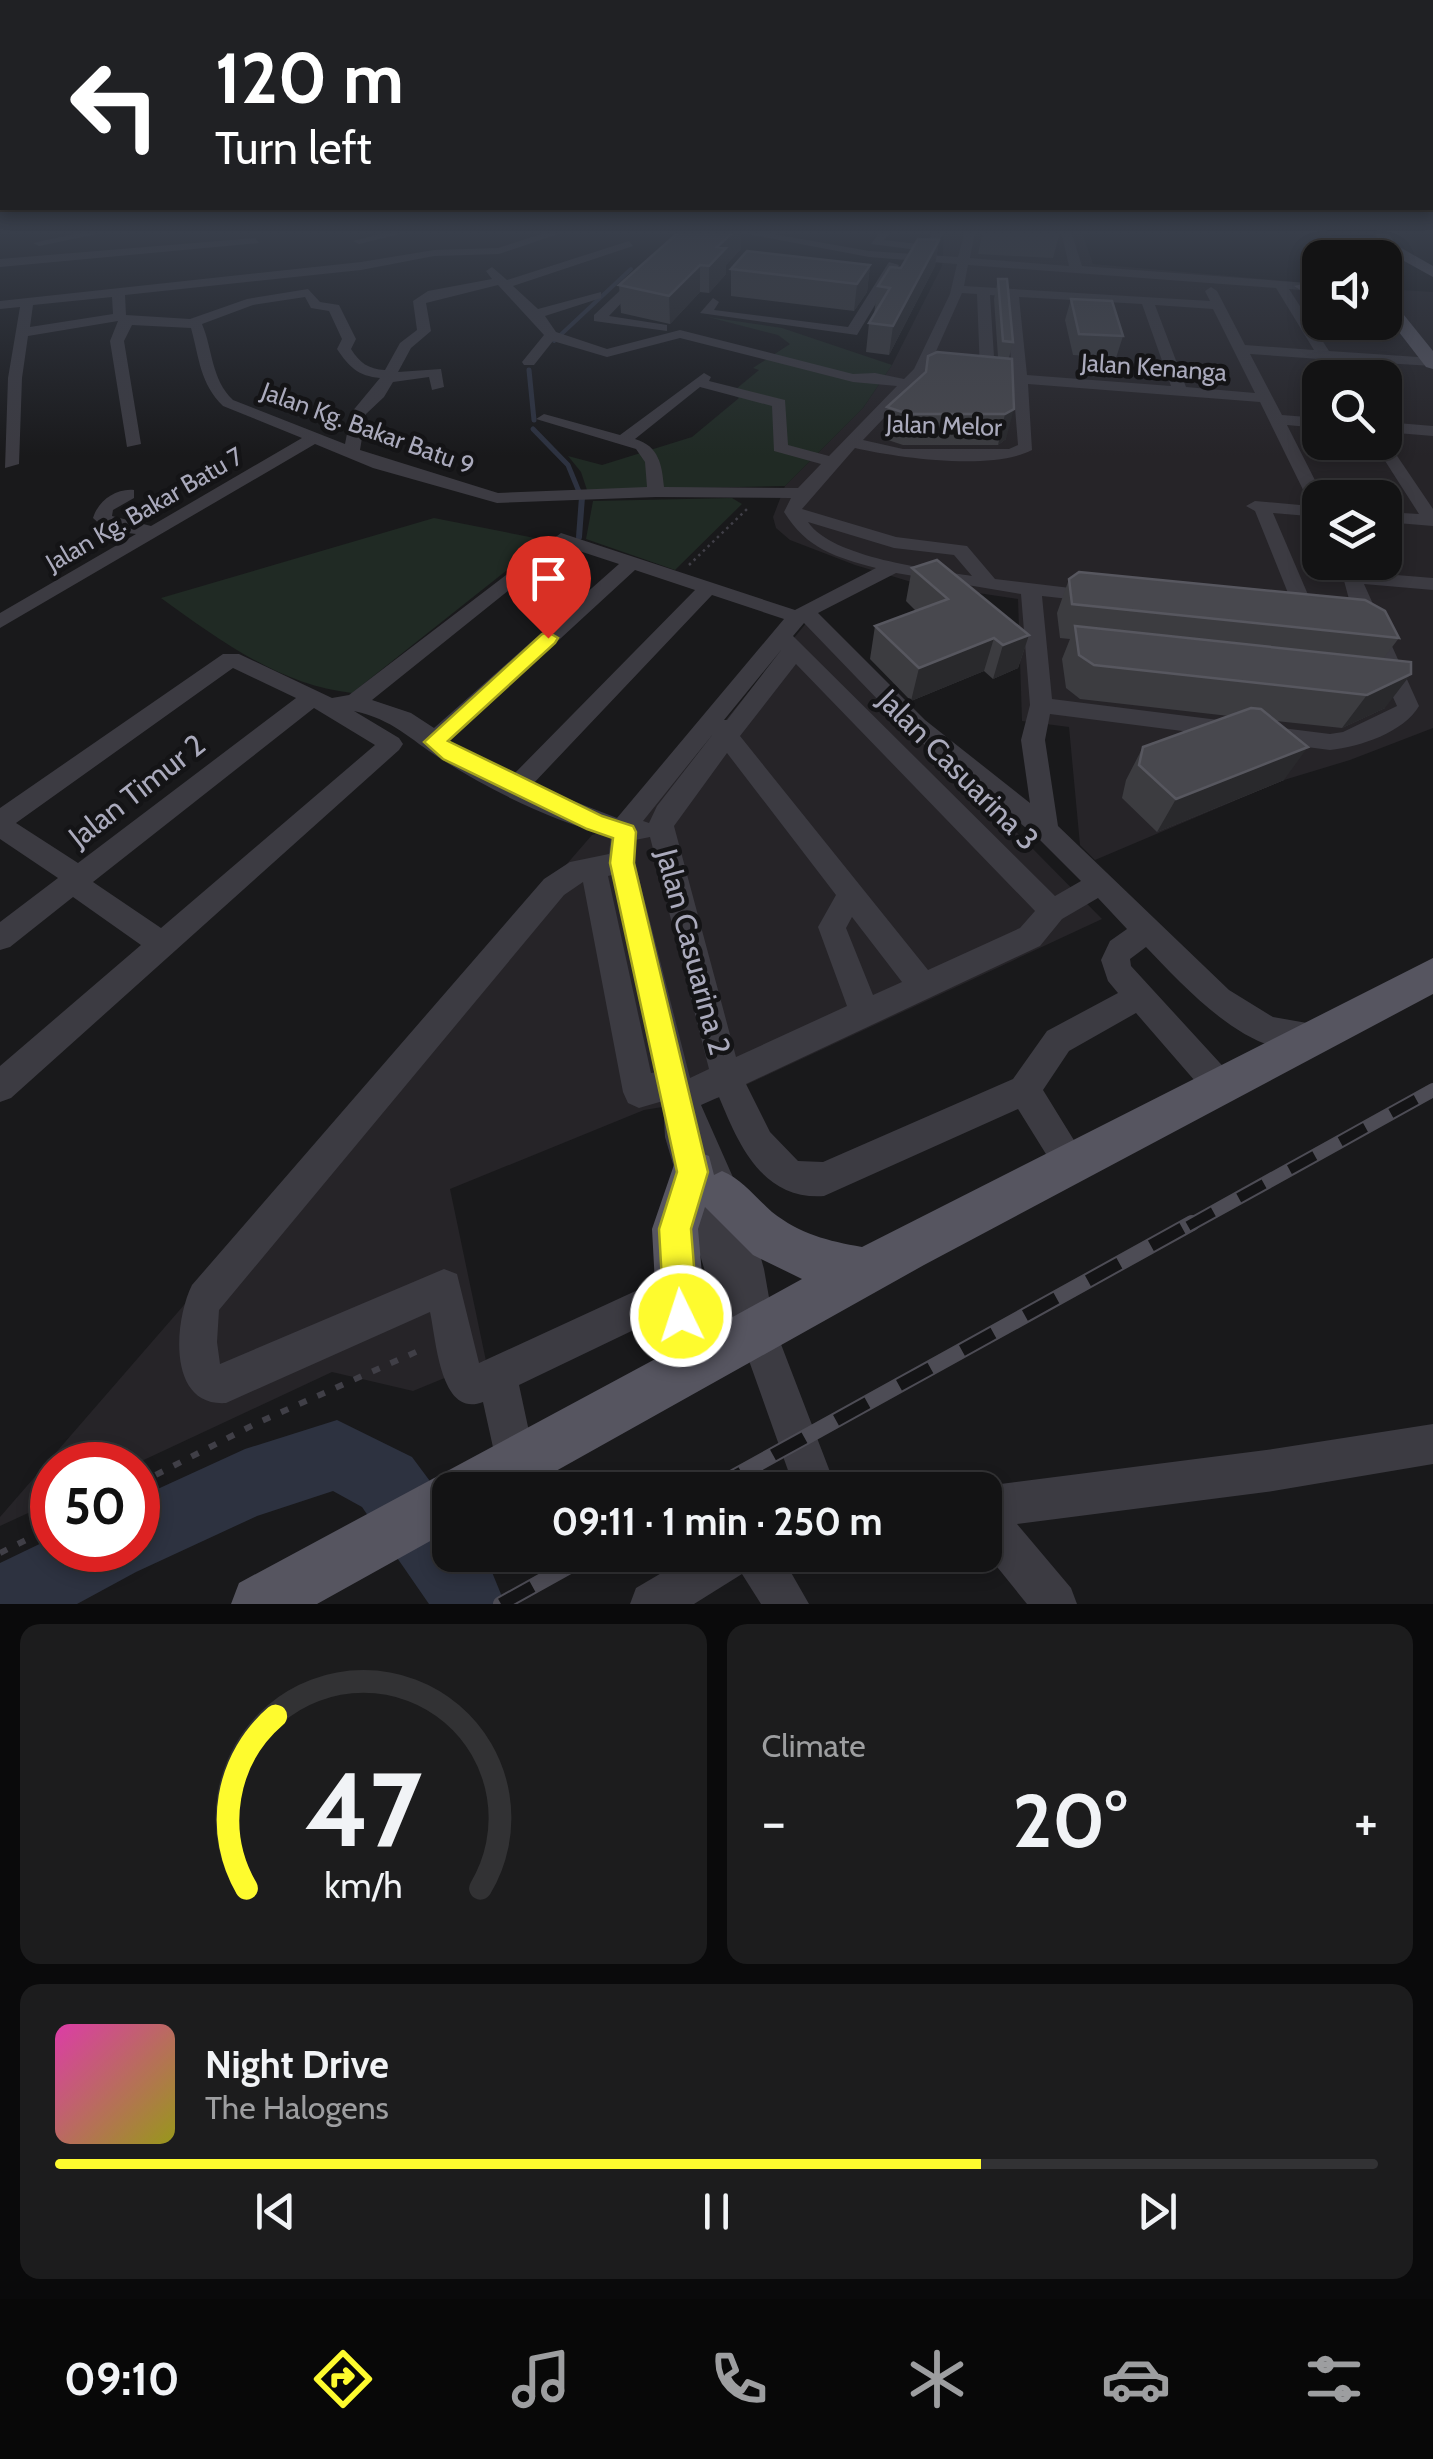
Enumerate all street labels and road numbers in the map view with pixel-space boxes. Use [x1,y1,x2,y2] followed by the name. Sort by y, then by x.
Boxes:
[1079,347,1228,387] street label: Jalan Kenanga
[257,375,478,480] street label: Jalan Kg. Bakar Batu 9
[885,408,1003,442] street label: Jalan Melor
[39,440,248,578] street label: Jalan Kg. Bakar Batu 7
[870,681,1046,858] street label: Jalan Casuarina 3
[60,726,212,856] street label: Jalan Timur 2
[648,844,739,1059] street label: Jalan Casuarina 2

